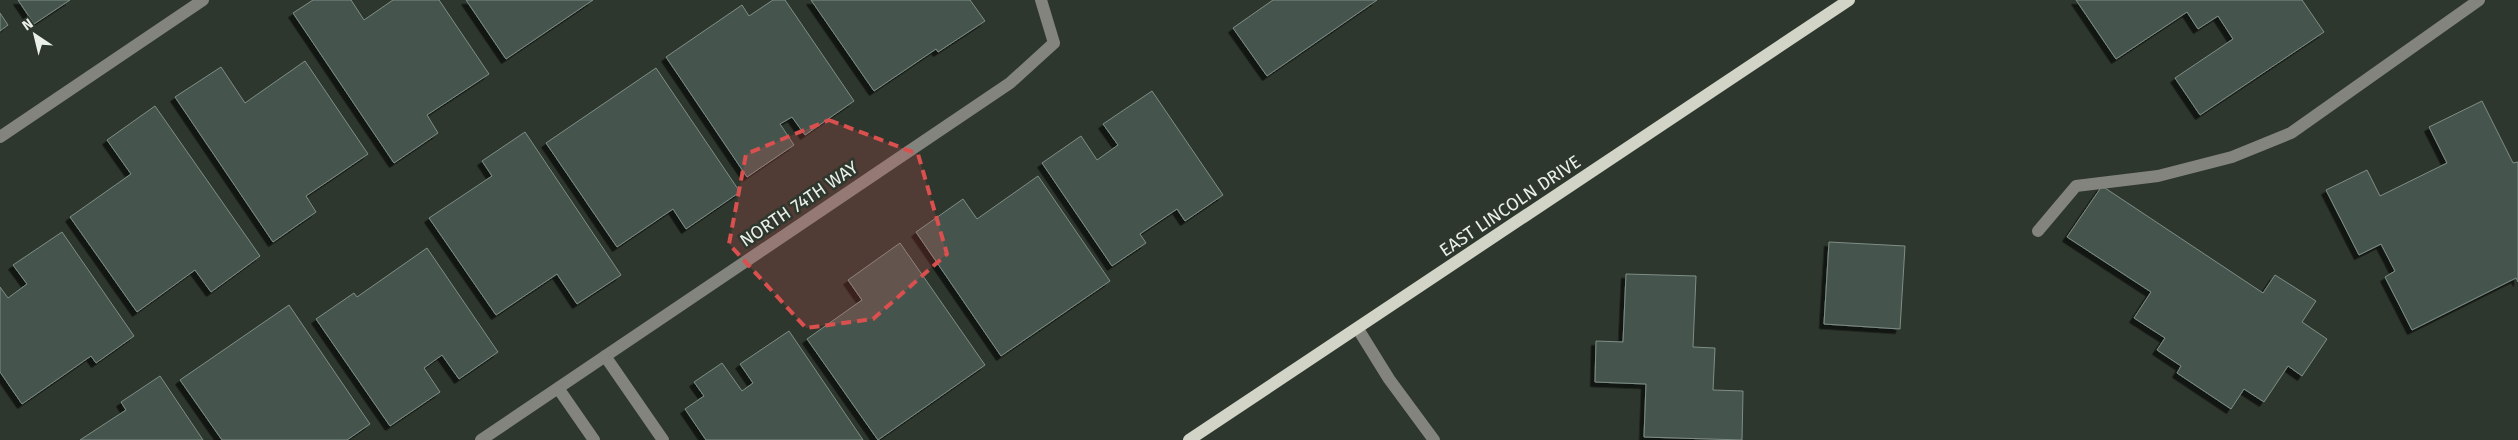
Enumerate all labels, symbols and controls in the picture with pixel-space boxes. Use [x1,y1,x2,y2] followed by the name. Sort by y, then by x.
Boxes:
[10,10,60,60] north arrow
[19,15,37,34] text: N
[1435,151,1585,261] street label: EAST LINCOLN DRIVE
[736,156,862,252] street label: NORTH 74TH WAY

